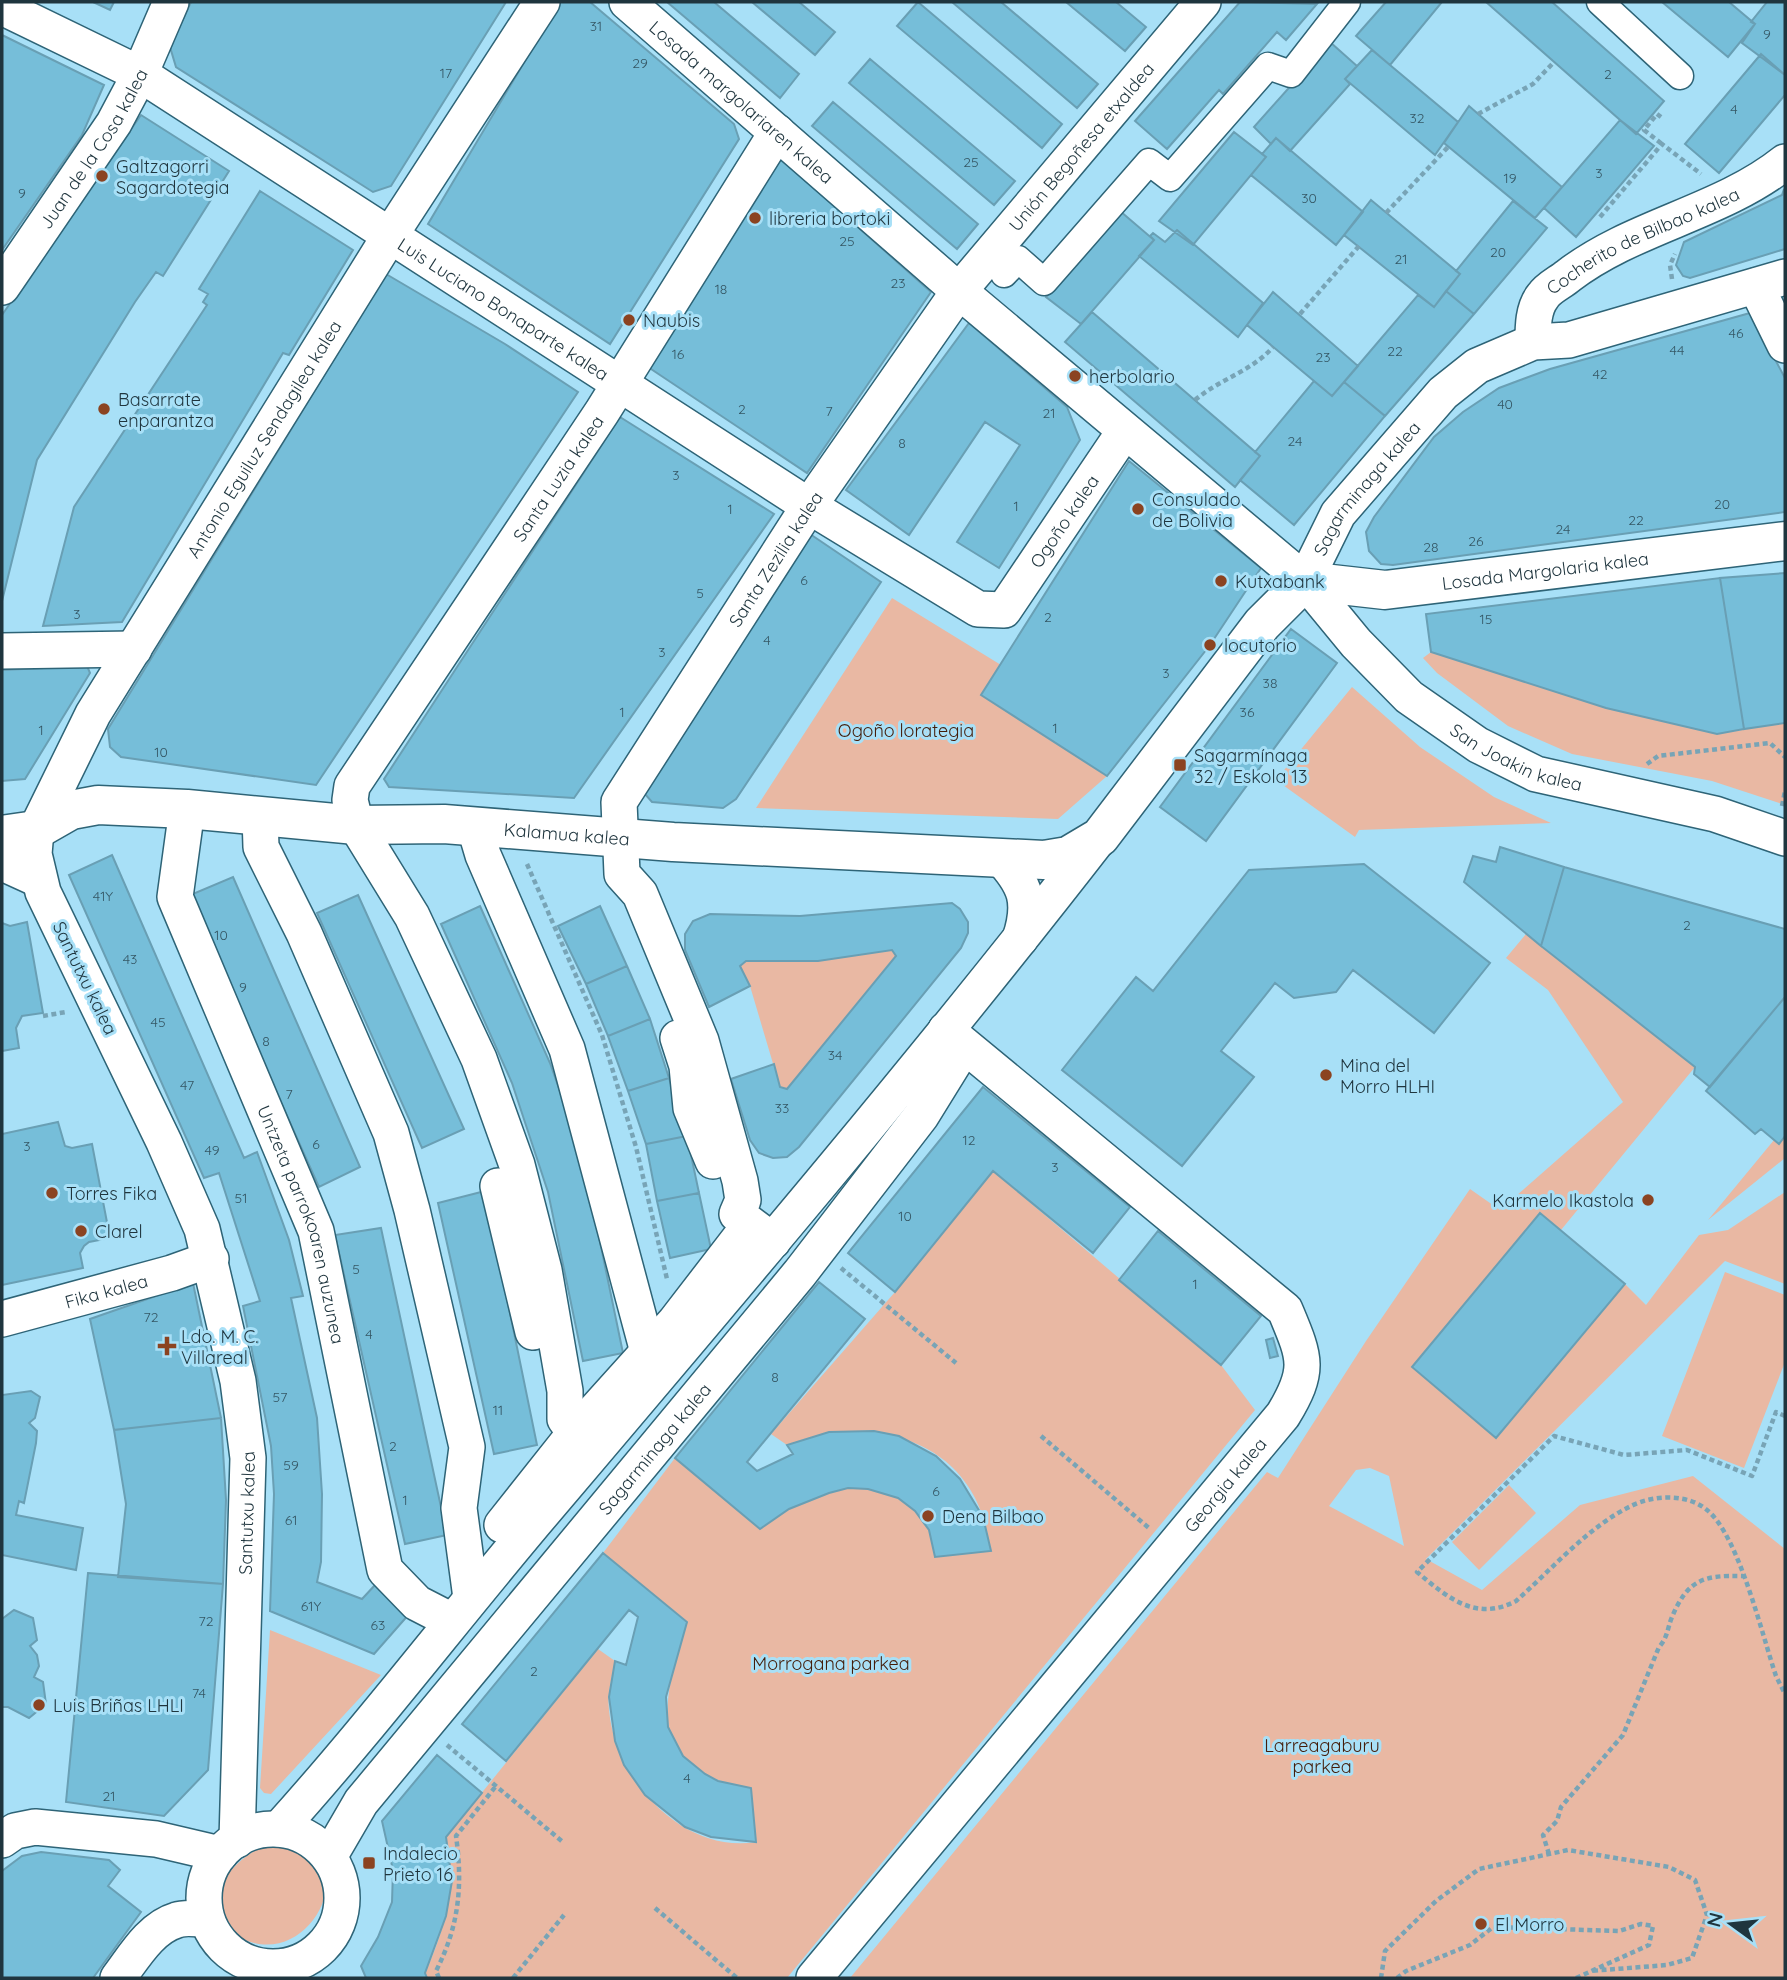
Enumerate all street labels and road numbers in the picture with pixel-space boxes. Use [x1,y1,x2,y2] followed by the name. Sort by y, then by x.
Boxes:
[645,15,839,188] street label: Losada margolariaren kalea
[1003,57,1159,236] street label: Unión Begoñesa etxaldea
[34,64,152,233] street label: Juan de la Cosa kalea
[1542,182,1743,299] street label: Cocherito de Bilbao kalea
[394,232,613,385] street label: Luis Luciano Bonaparte kalea
[181,316,346,562] street label: Antonio Eguiluz Sendagilea kalea
[507,411,608,546] street label: Santa Luzia kalea
[1308,416,1425,559] street label: Sagarminaga kalea
[1024,470,1104,572] street label: Ogoño kalea
[723,486,828,631] street label: Santa Zezilia kalea
[1440,546,1650,594] street label: Losada Margolaria kalea
[1446,718,1584,795] street label: San Joakin kalea
[503,817,630,850] street label: Kalamua kalea
[48,918,122,1038] street label: Santutxu kalea
[253,1102,350,1346] street label: Untzeta parrokoaren auzunea
[62,1269,150,1313] street label: Fika kalea
[593,1378,716,1519] street label: Sagarminaga kalea
[1179,1433,1271,1537] street label: Georgia kalea
[233,1450,260,1575] street label: Santutxu kalea

